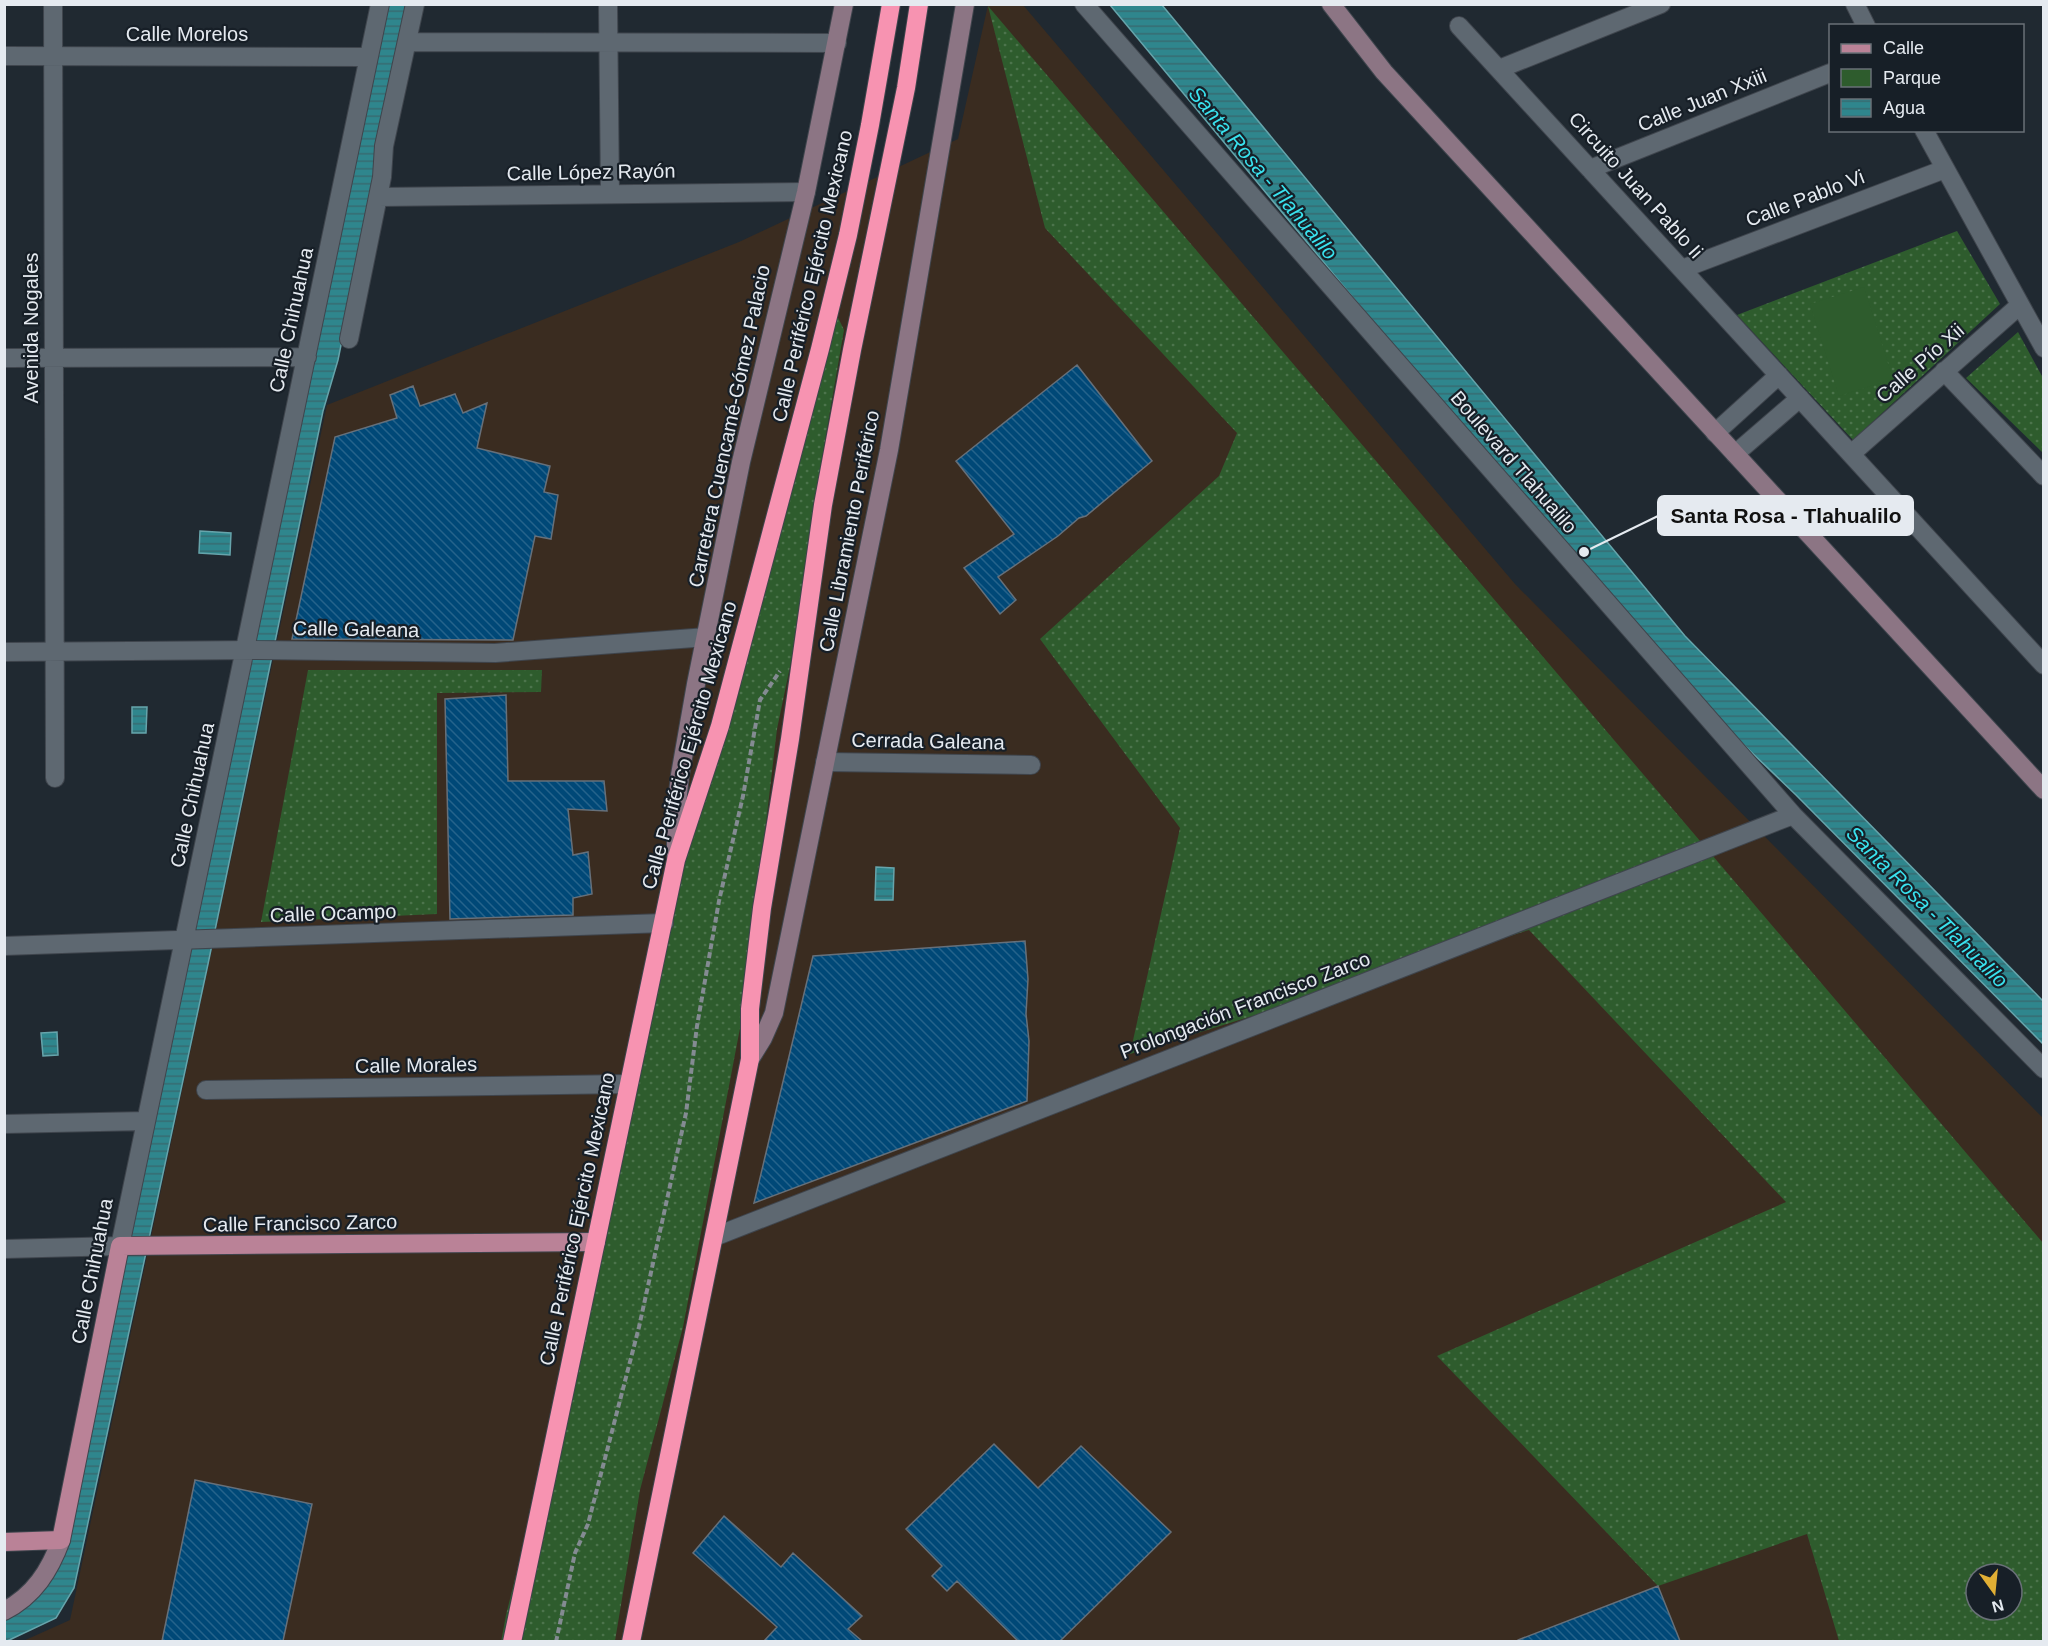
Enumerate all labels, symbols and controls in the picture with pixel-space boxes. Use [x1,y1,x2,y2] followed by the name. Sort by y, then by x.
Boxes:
[126,23,248,45] street label: Calle Morelos
[1829,24,2024,132] legend
[1883,38,1924,58] text: Calle
[1634,64,1770,136] street label: Calle Juan Xxiii
[1883,68,1941,88] text: Parque
[1184,82,1343,264] water label: Santa Rosa - Tlahualilo
[1883,98,1926,118] text: Agua
[1565,107,1707,263] street label: Circuito Juan Pablo Ii
[768,128,856,424] street label: Calle Periférico Ejército Mexicano
[506,160,676,184] street label: Calle López Rayón
[1743,165,1867,231] street label: Calle Pablo Vi
[265,245,317,395] street label: Calle Chihuahua
[20,253,42,403] street label: Avenida Nogales
[684,263,774,589] street label: Carretera Cuencamé-Gómez Palacio
[1872,319,1968,407] street label: Calle Pío Xii
[1446,387,1582,537] street label: Boulevard Tlahualilo
[815,408,883,654] street label: Calle Libramiento Periférico
[1658,496,1913,535] callout: Santa Rosa - Tlahualilo
[1670,504,1902,527] text: Santa Rosa - Tlahualilo
[637,598,741,892] street label: Calle Periférico Ejército Mexicano
[292,617,420,641] street label: Calle Galeana
[166,720,218,870] street label: Calle Chihuahua
[851,729,1006,753] street label: Cerrada Galeana
[1842,821,2013,992] water label: Santa Rosa - Tlahualilo
[269,900,397,926] street label: Calle Ocampo
[1117,947,1373,1063] street label: Prolongación Francisco Zarco
[355,1053,477,1077] street label: Calle Morales
[535,1070,619,1368] street label: Calle Periférico Ejército Mexicano
[67,1195,117,1346] street label: Calle Chihuahua
[203,1210,397,1236] street label: Calle Francisco Zarco
[1964,1562,2024,1622] north arrow
[1990,1596,2006,1616] text: N

